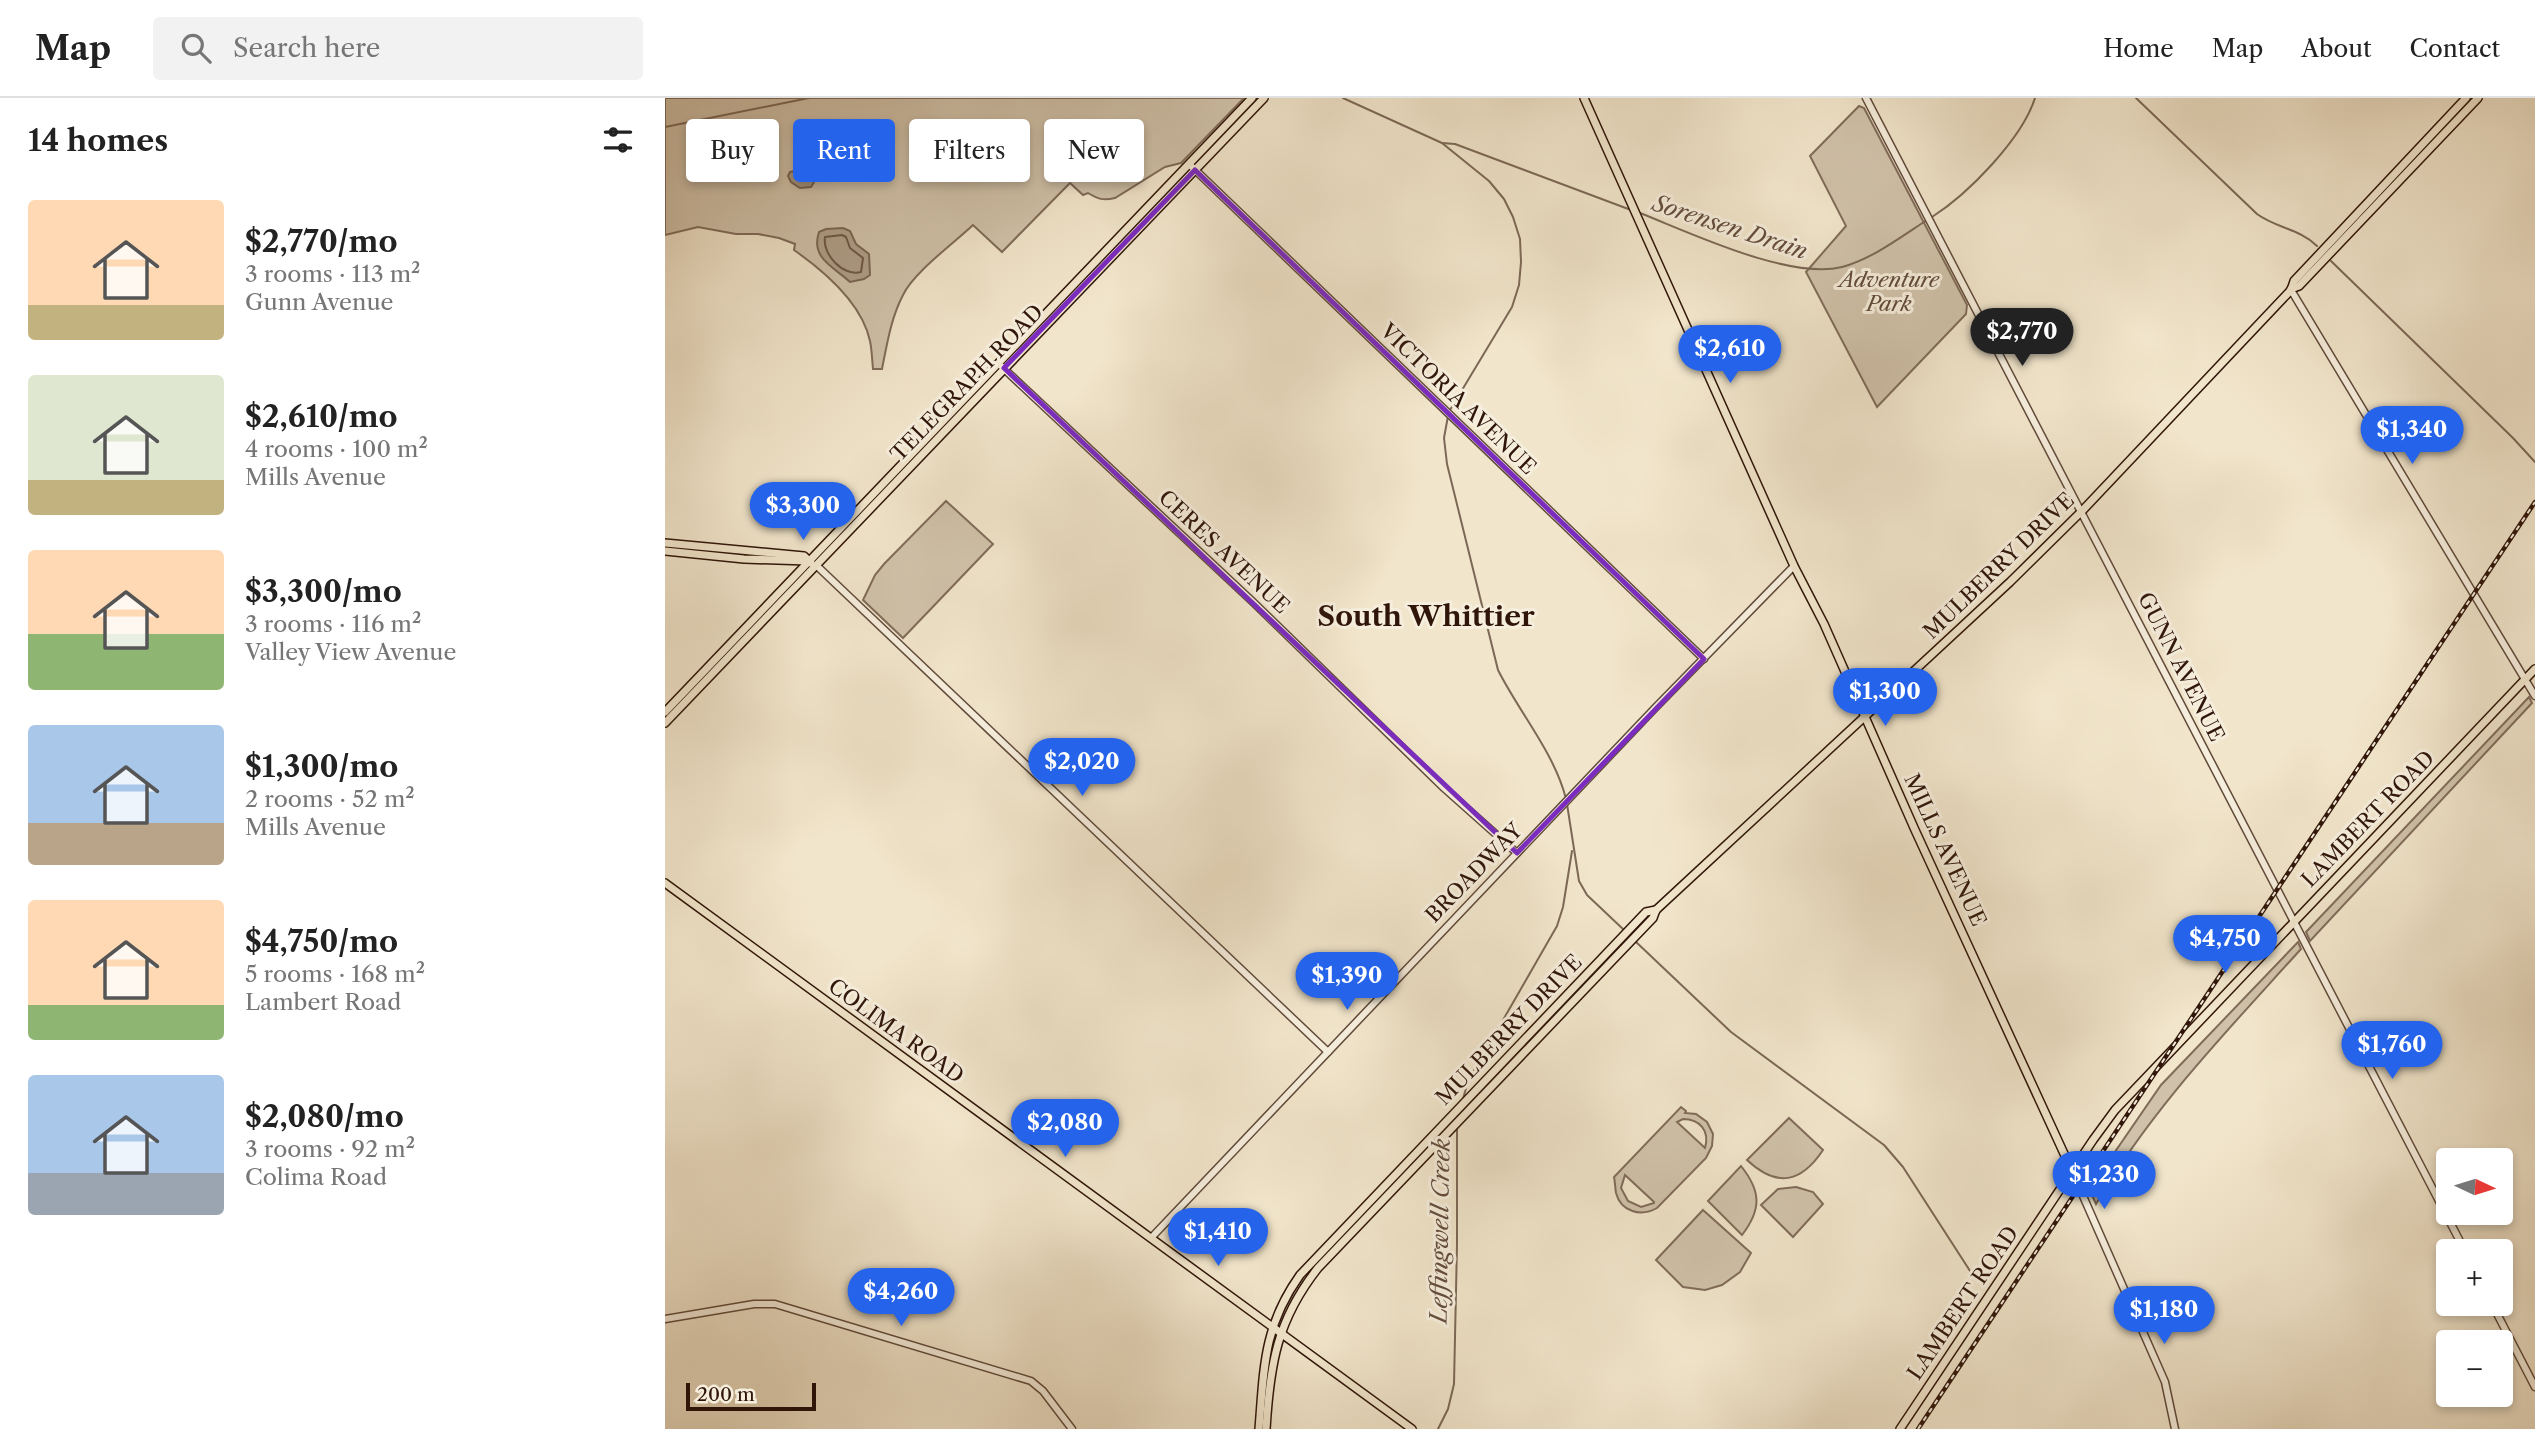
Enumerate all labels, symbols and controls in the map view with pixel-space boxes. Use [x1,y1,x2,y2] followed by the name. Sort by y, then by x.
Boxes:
[153,17,643,80] search box
[35,28,111,69] text: Map
[177,29,215,67] icon: search
[233,32,380,64] text: Search here
[2103,34,2174,63] text: Home
[2212,34,2263,63] text: Map
[2301,34,2372,63] text: About
[2410,34,2500,63] text: Contact
[686,119,779,182] chip: Buy
[793,119,895,182] chip: Rent
[909,119,1030,182] chip: Filters
[1044,119,1144,182] chip: New
[599,121,637,159] icon: filters
[28,122,168,159] text: 14 homes
[1647,188,1811,265] water label: Sorensen Drain
[245,223,397,260] text: $2,770/mo
[84,228,168,312] icon: home
[245,260,421,288] text: 3 rooms · 113 m²
[1836,267,1940,316] park label: Adventure Park
[245,288,393,316] text: Gunn Avenue
[885,299,1048,466] street label: TELEGRAPH ROAD
[1965,308,2079,368] pin: $2,770
[1375,317,1541,479] street label: VICTORIA AVENUE
[1986,317,2058,345] text: $2,770
[1673,326,1787,385] pin: $2,610
[1694,334,1766,362] text: $2,610
[245,398,398,435] text: $2,610/mo
[84,403,168,487] icon: home
[2355,406,2469,466] pin: $1,340
[2377,415,2447,443] text: $1,340
[245,435,428,463] text: 4 rooms · 100 m²
[245,463,386,491] text: Mills Avenue
[746,482,860,542] pin: $3,300
[1154,485,1295,619] street label: CERES AVENUE
[1918,487,2079,644] street label: MULBERRY DRIVE
[766,491,840,519] text: $3,300
[245,573,402,610] text: $3,300/mo
[84,578,168,662] icon: home
[2133,588,2230,746] street label: GUNN AVENUE
[1317,599,1535,633] district label: South Whittier
[245,610,421,638] text: 3 rooms · 116 m²
[245,638,456,666] text: Valley View Avenue
[1828,668,1942,728] pin: $1,300
[1849,677,1921,705] text: $1,300
[1025,738,1139,798] pin: $2,020
[2296,745,2439,892] street label: LAMBERT ROAD
[1044,747,1120,775] text: $2,020
[245,748,398,785] text: $1,300/mo
[84,753,168,837] icon: home
[1899,770,1992,930] street label: MILLS AVENUE
[245,785,415,813] text: 2 rooms · 52 m²
[245,813,386,841] text: Mills Avenue
[1420,817,1528,928] street label: BROADWAY
[2168,916,2282,975] pin: $4,750
[245,923,398,960] text: $4,750/mo
[2189,924,2261,952] text: $4,750
[84,928,168,1012] icon: home
[1430,949,1587,1110] street label: MULBERRY DRIVE
[1290,953,1404,1012] pin: $1,390
[245,960,425,988] text: 5 rooms · 168 m²
[1312,961,1382,989] text: $1,390
[824,973,969,1088] street label: COLIMA ROAD
[245,988,401,1016] text: Lambert Road
[2335,1021,2449,1081] pin: $1,760
[2357,1030,2427,1058] text: $1,760
[245,1098,404,1135] text: $2,080/mo
[1008,1100,1122,1159] pin: $2,080
[84,1103,168,1187] icon: home
[1027,1108,1103,1136] text: $2,080
[245,1135,415,1163] text: 3 rooms · 92 m²
[1424,1138,1456,1326] water label: Leffingwell Creek
[2436,1148,2513,1225] north arrow
[2436,1148,2513,1407] map controls
[2047,1152,2161,1211] pin: $1,230
[2069,1160,2139,1188] text: $1,230
[245,1163,387,1191] text: Colima Road
[1161,1208,1275,1268] pin: $1,410
[1184,1217,1252,1245] text: $1,410
[1902,1221,2023,1384] street label: LAMBERT ROAD
[2436,1239,2513,1316] button: +
[844,1268,958,1328] pin: $4,260
[864,1277,938,1305] text: $4,260
[2107,1286,2221,1346] pin: $1,180
[2130,1295,2198,1323] text: $1,180
[2436,1330,2513,1407] button: −
[686,1380,815,1412] scale bar
[697,1383,755,1406] text: 200 m

